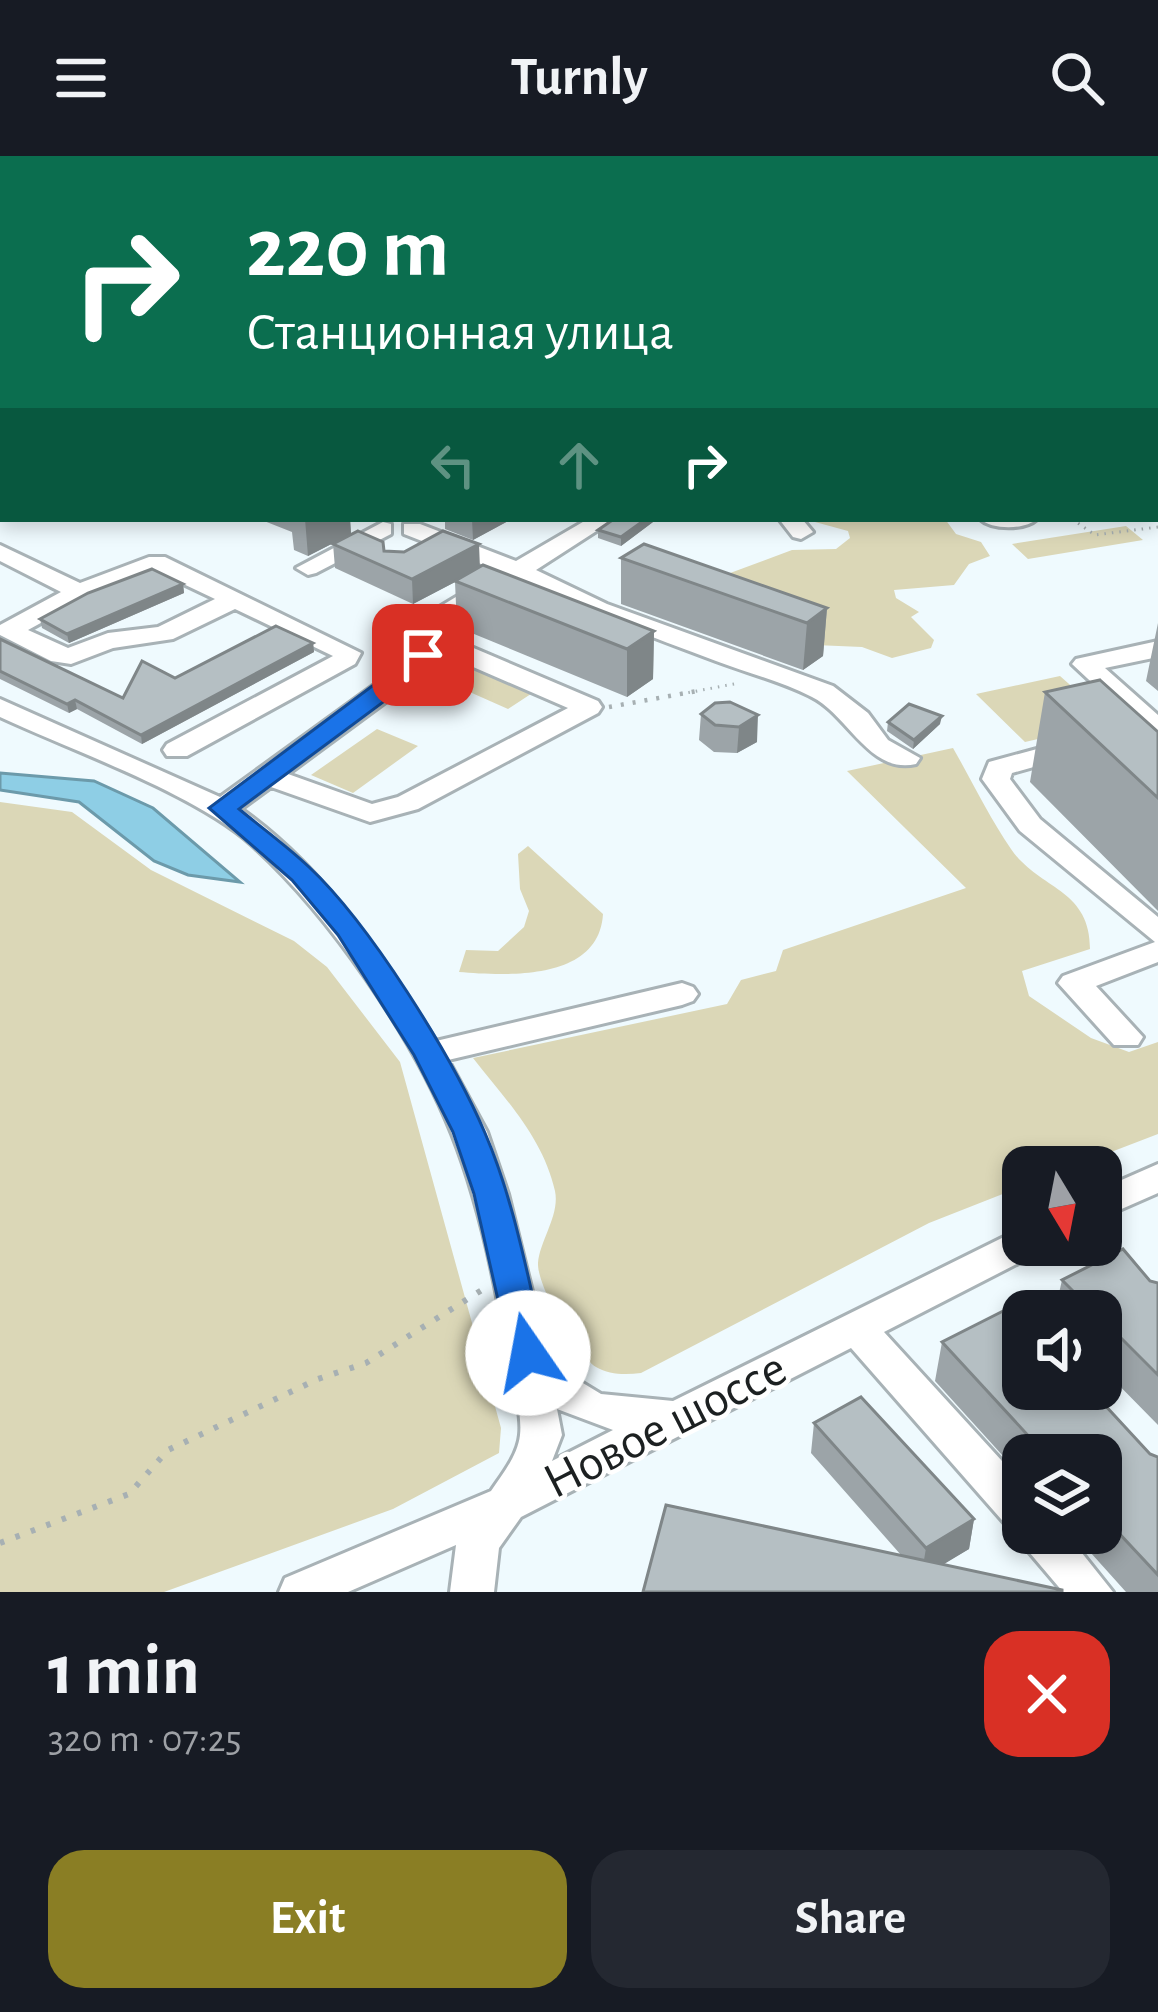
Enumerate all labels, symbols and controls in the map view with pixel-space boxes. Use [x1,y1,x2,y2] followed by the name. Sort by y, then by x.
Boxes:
[48,45,114,111] icon: menu
[1044,45,1110,111] icon: search
[510,51,648,105] text: Turnly
[48,204,204,360] icon: right
[246,208,449,292] text: 220 m
[246,306,674,360] text: Станционная улица
[420,432,486,498] icon: left
[546,432,612,498] icon: ahead
[672,432,738,498] icon: right
[372,604,474,706] pin
[390,622,456,688] icon: arrive
[1002,1146,1122,1266] north arrow
[1002,1146,1122,1554] map controls
[465,1290,591,1416] position arrow
[1002,1290,1122,1410] button: sound
[536,1342,795,1508] street label: Новое шоссе
[1002,1434,1122,1554] button: layers
[984,1631,1110,1757] button: close
[48,1635,200,1707] text: 1 min
[48,1720,242,1759] text: 320 m · 07:25
[48,1850,567,1988] button: Exit
[591,1850,1110,1988] button: Share

